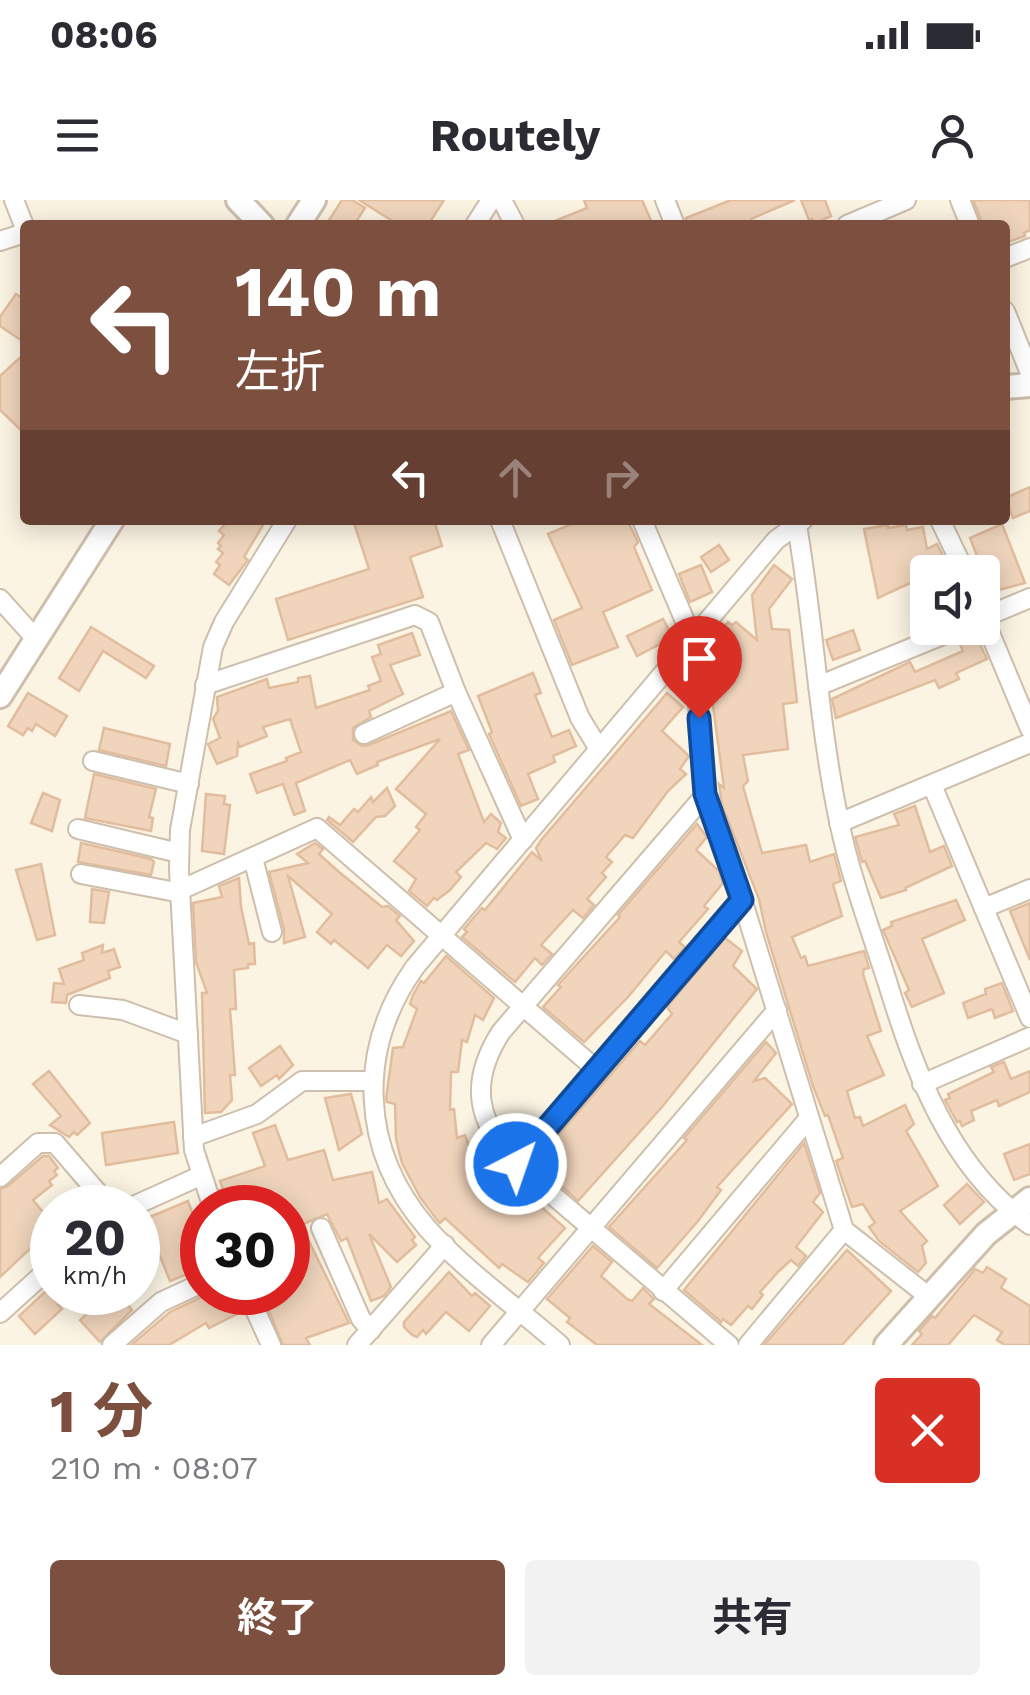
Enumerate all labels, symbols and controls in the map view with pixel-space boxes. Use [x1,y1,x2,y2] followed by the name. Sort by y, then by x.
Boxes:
[50,13,158,57] text: 08:06
[50,108,105,163] icon: menu
[925,108,980,163] icon: person
[430,109,600,162] text: Routely
[235,251,441,333] text: 140 m
[70,260,200,390] icon: left
[235,345,325,398] text: 左折
[383,450,438,505] icon: left
[488,450,543,505] icon: ahead
[593,450,648,505] icon: right
[910,555,1000,645] map controls
[910,555,1000,645] button: sound
[657,616,742,719] pin
[672,631,727,686] icon: arrive
[464,1112,568,1216] position arrow
[180,1185,310,1315] speed limit sign: 30
[64,1208,126,1267] text: 20
[63,1261,127,1290] text: km/h
[50,1376,153,1447] text: 1 分
[875,1378,980,1483] button: close
[50,1449,258,1487] text: 210 m · 08:07
[50,1560,505,1675] button: 終了
[525,1560,980,1675] button: 共有

